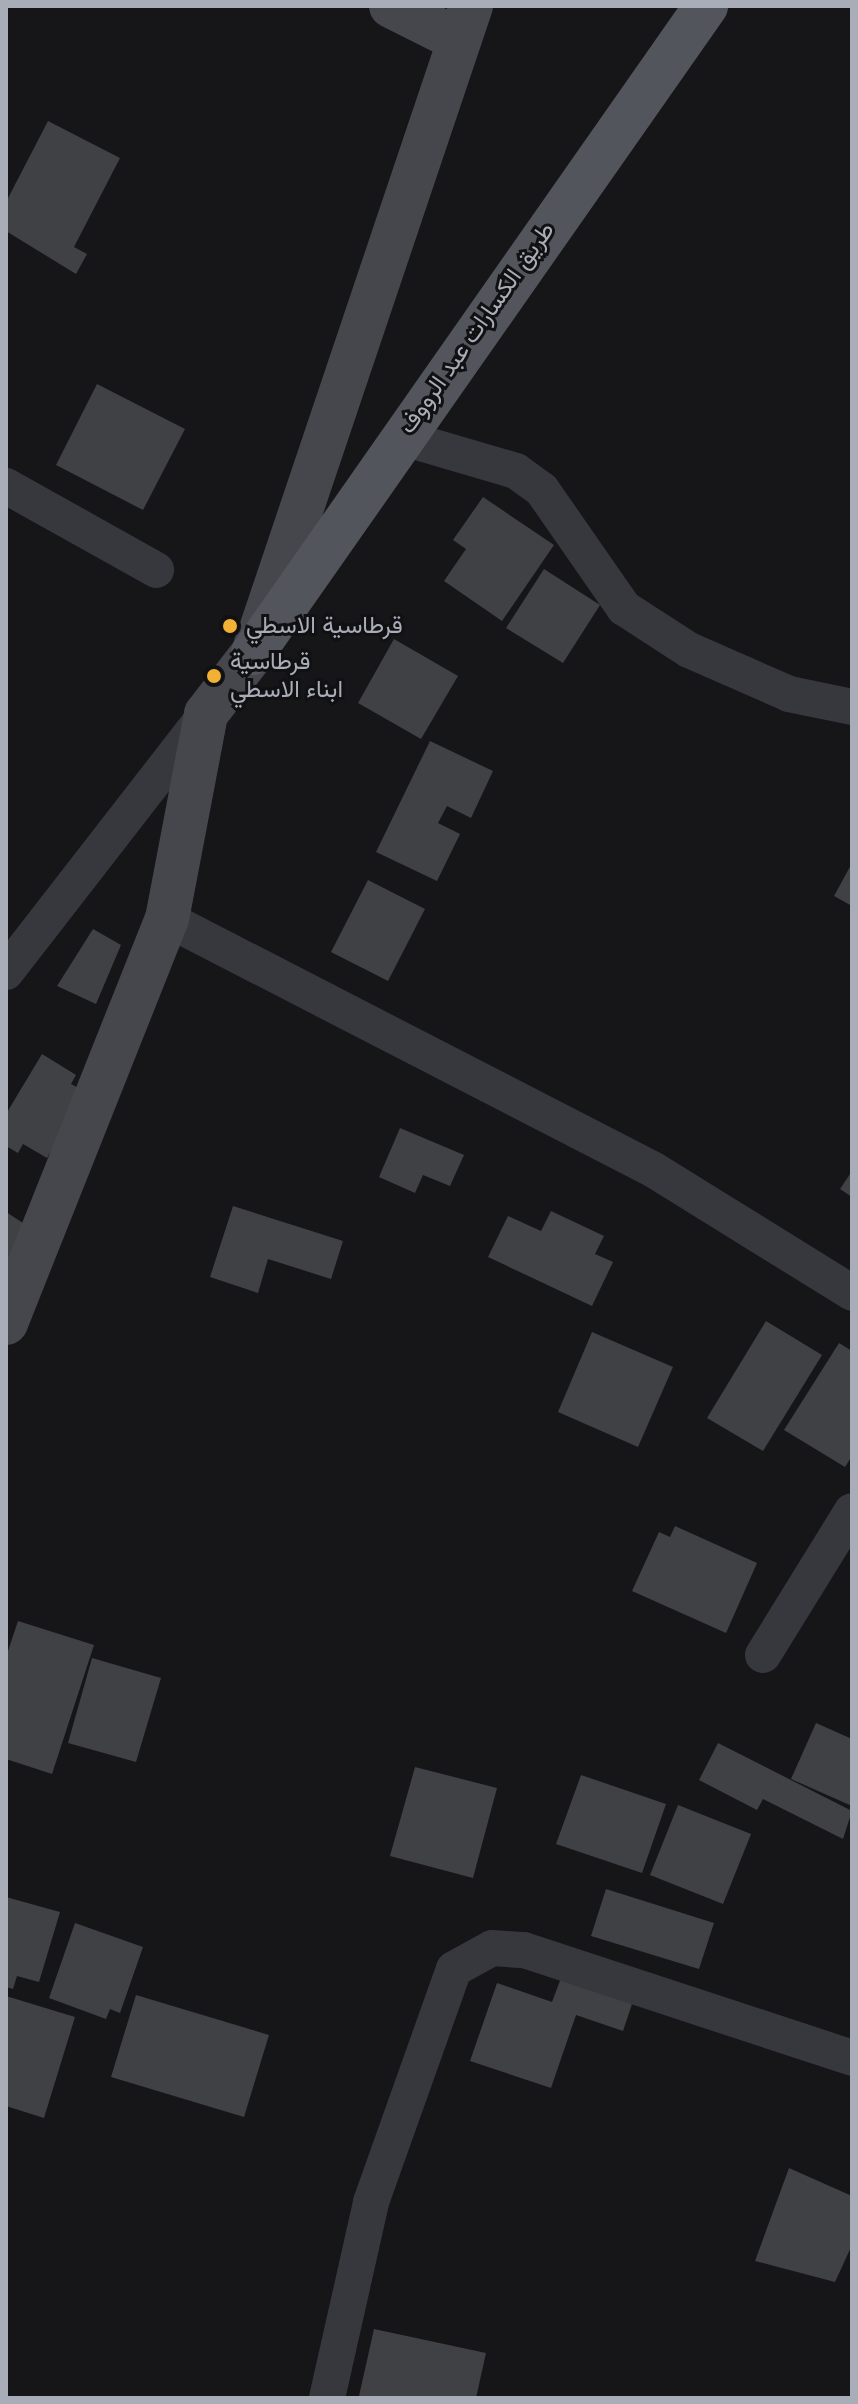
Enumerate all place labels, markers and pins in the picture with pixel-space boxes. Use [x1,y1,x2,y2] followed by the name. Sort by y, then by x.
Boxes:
[246,612,403,640] place label: قرطاسية الاسطي
[221,617,239,635] marker: قرطاسية الاسطي
[230,648,343,704] place label: قرطاسية ابناء الاسطي
[205,667,223,685] marker: قرطاسية ابناء الاسطي

